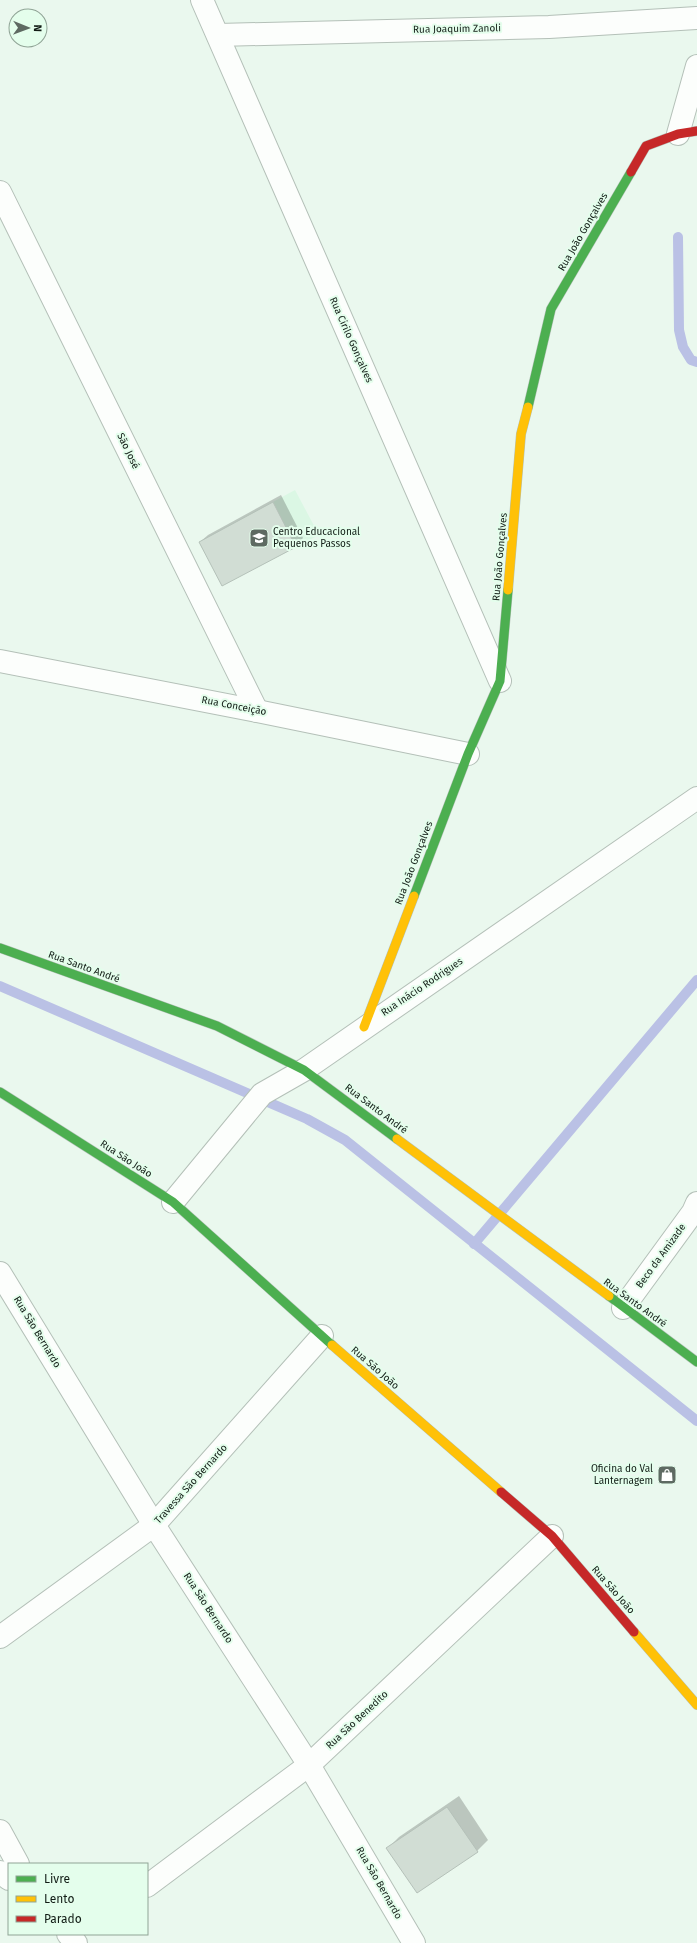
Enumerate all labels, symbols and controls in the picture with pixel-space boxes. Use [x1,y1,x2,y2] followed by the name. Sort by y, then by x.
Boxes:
[8,8,48,48] north arrow
[413,22,501,36] street label: Rua Joaquim Zanoli
[31,24,44,32] text: N
[556,190,610,273] street label: Rua João Gonçalves
[327,295,375,385] street label: Rua Cirilo Gonçalves
[114,431,142,471] street label: São José
[490,512,510,602] street label: Rua João Gonçalves
[273,526,360,550] place label: Centro Educacional Pequenos Passos
[248,527,270,549] school or university icon: Centro Educacional Pequenos Passos
[201,694,268,718] street label: Rua Conceição
[393,819,436,906] street label: Rua João Gonçalves
[47,948,121,986] street label: Rua Santo André
[379,955,465,1019] street label: Rua Inácio Rodrigues
[342,1082,410,1136] street label: Rua Santo André
[98,1138,154,1180] street label: Rua São João
[634,1221,688,1291] street label: Beco da Amizade
[601,1276,669,1330] street label: Rua Santo André
[11,1294,63,1370] street label: Rua São Bernardo
[349,1344,401,1392] street label: Rua São João
[152,1442,230,1526] street label: Travessa São Bernardo
[591,1463,653,1487] place label: Oficina do Val Lanternagem
[656,1464,678,1486] shop icon: Oficina do Val Lanternagem
[589,1564,637,1616] street label: Rua São João
[181,1571,235,1646] street label: Rua São Bernardo
[324,1688,391,1752] street label: Rua São Benedito
[353,1845,405,1921] street label: Rua São Bernardo
[8,1863,148,1935] legend
[44,1872,70,1886] text: Livre
[44,1892,74,1906] text: Lento
[44,1912,82,1926] text: Parado

